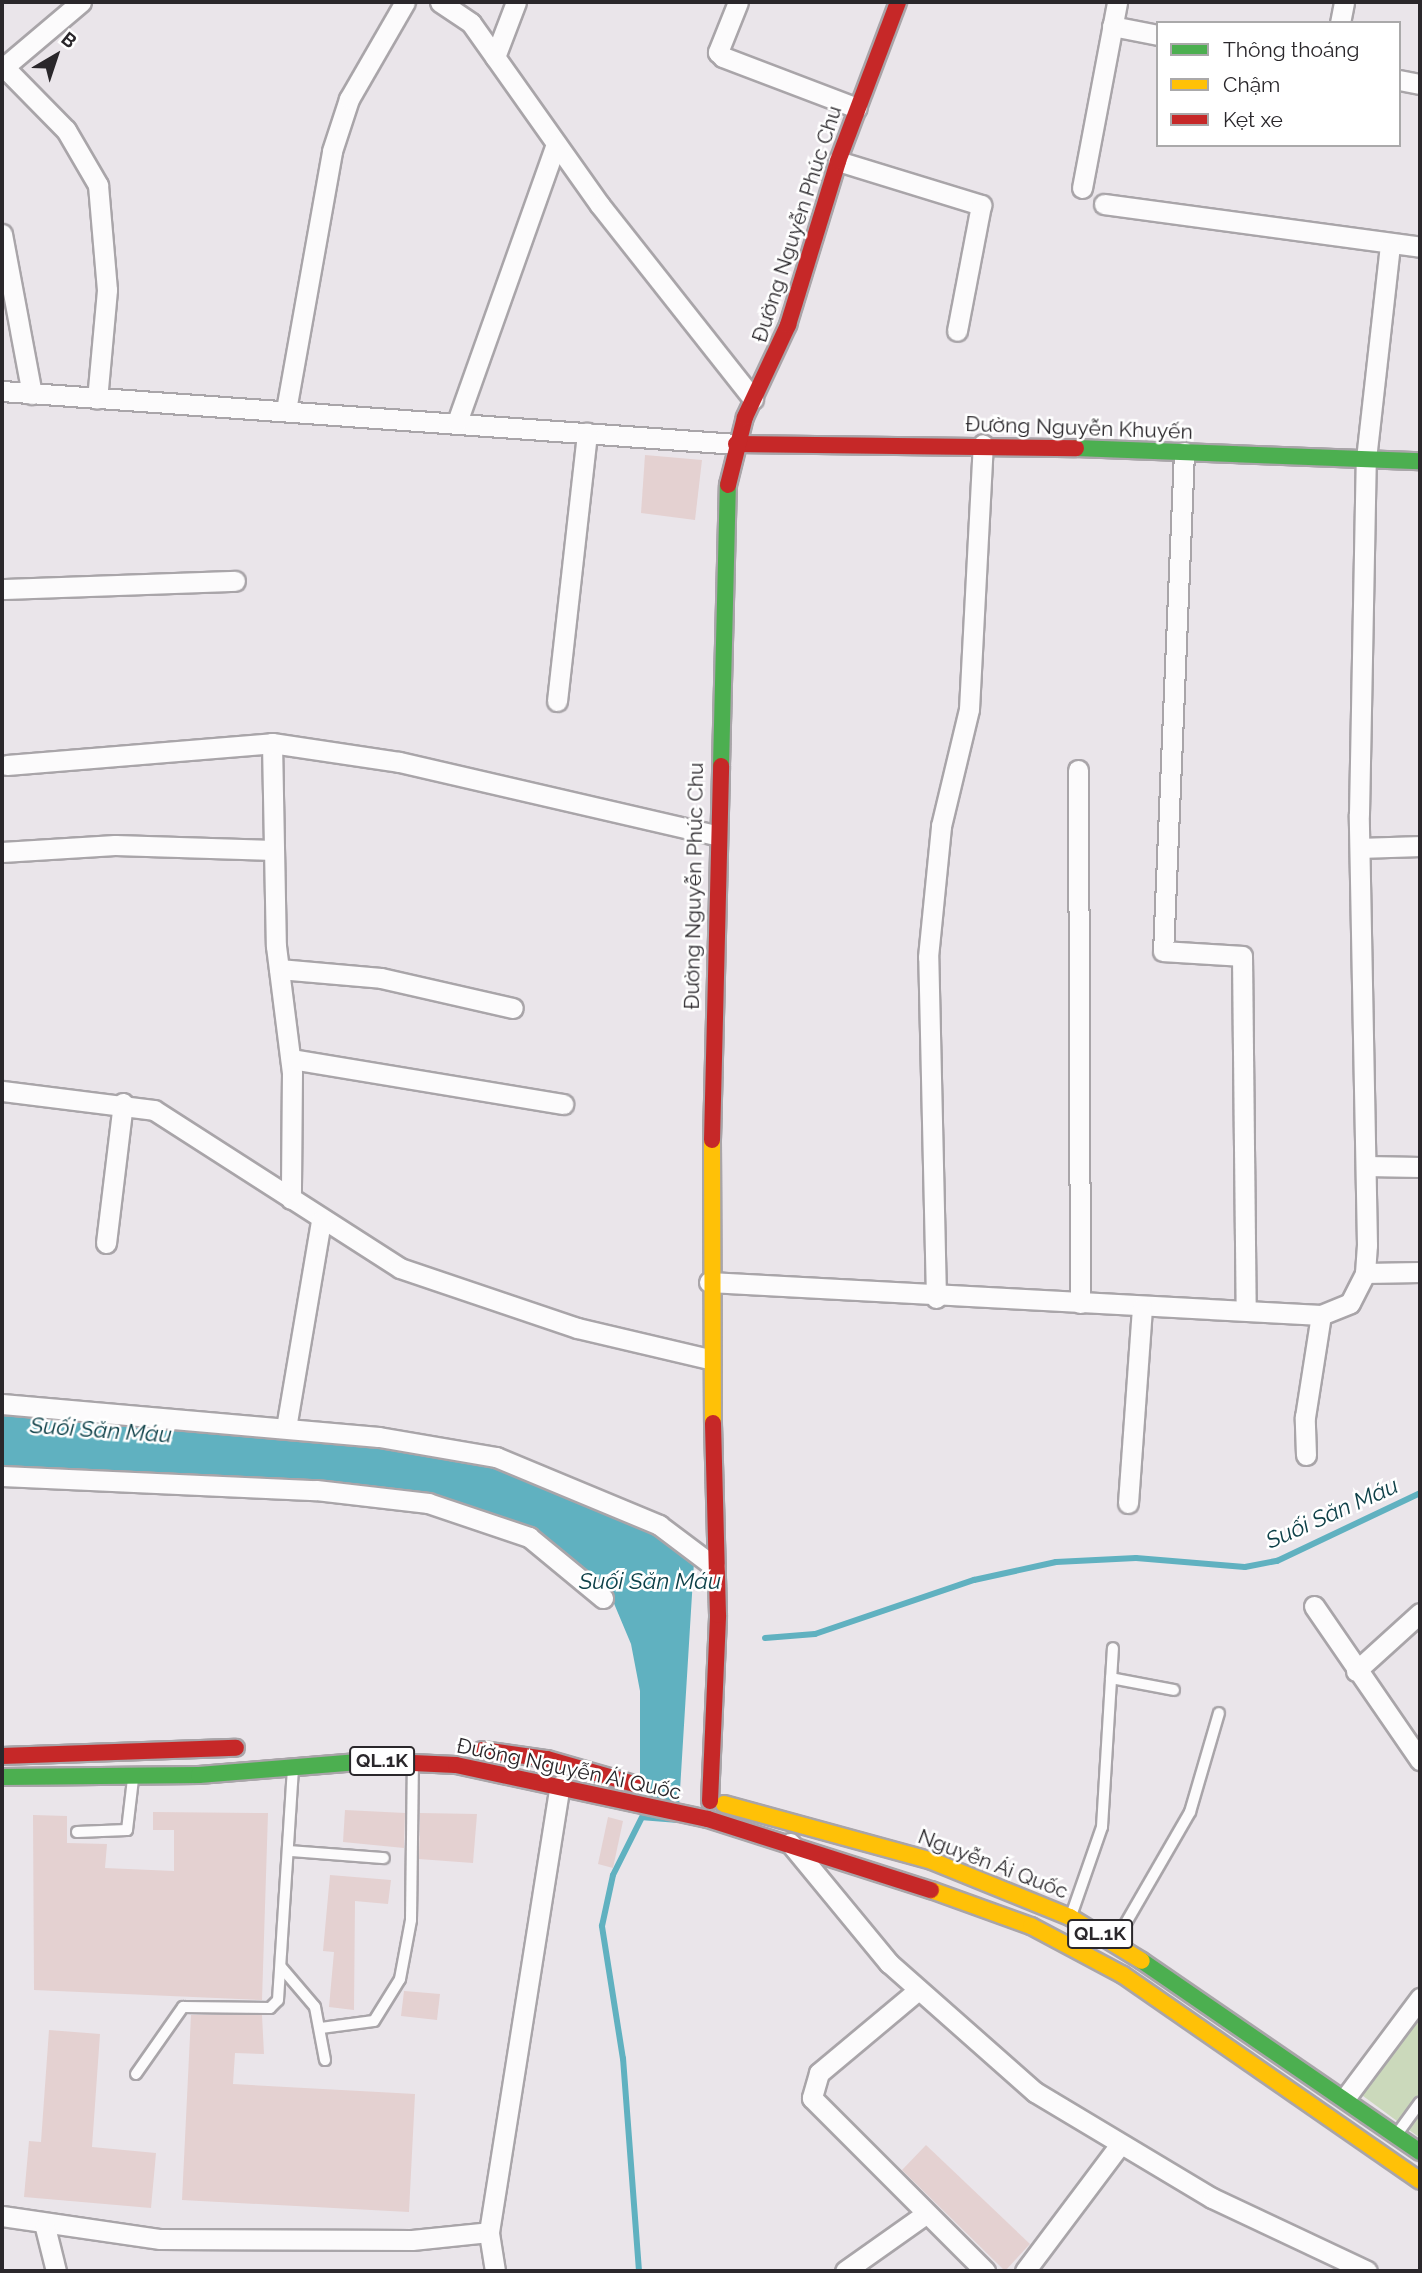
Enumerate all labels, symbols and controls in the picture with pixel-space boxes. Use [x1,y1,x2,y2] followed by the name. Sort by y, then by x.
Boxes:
[21,21,91,91] north arrow
[1156,21,1401,147] legend
[57,27,81,52] text: B
[1223,37,1360,62] text: Thông thoáng
[1223,72,1280,97] text: Chậm
[747,103,847,345] street label: Đường Nguyễn Phúc Chu
[1223,107,1283,132] text: Kẹt xe
[965,411,1193,445] street label: Đường Nguyễn Khuyến
[679,762,709,1010] street label: Đường Nguyễn Phúc Chu
[29,1411,173,1449] water label: Suối Săn Máu
[1262,1472,1402,1554] water label: Suối Săn Máu
[579,1567,721,1595] water label: Suối Săn Máu
[454,1733,684,1805] street label: Đường Nguyễn Ái Quốc
[349,1746,415,1777] road number: QL.1K
[914,1824,1072,1904] street label: Nguyễn Ái Quốc
[1067,1918,1133,1950] road number: QL.1K

